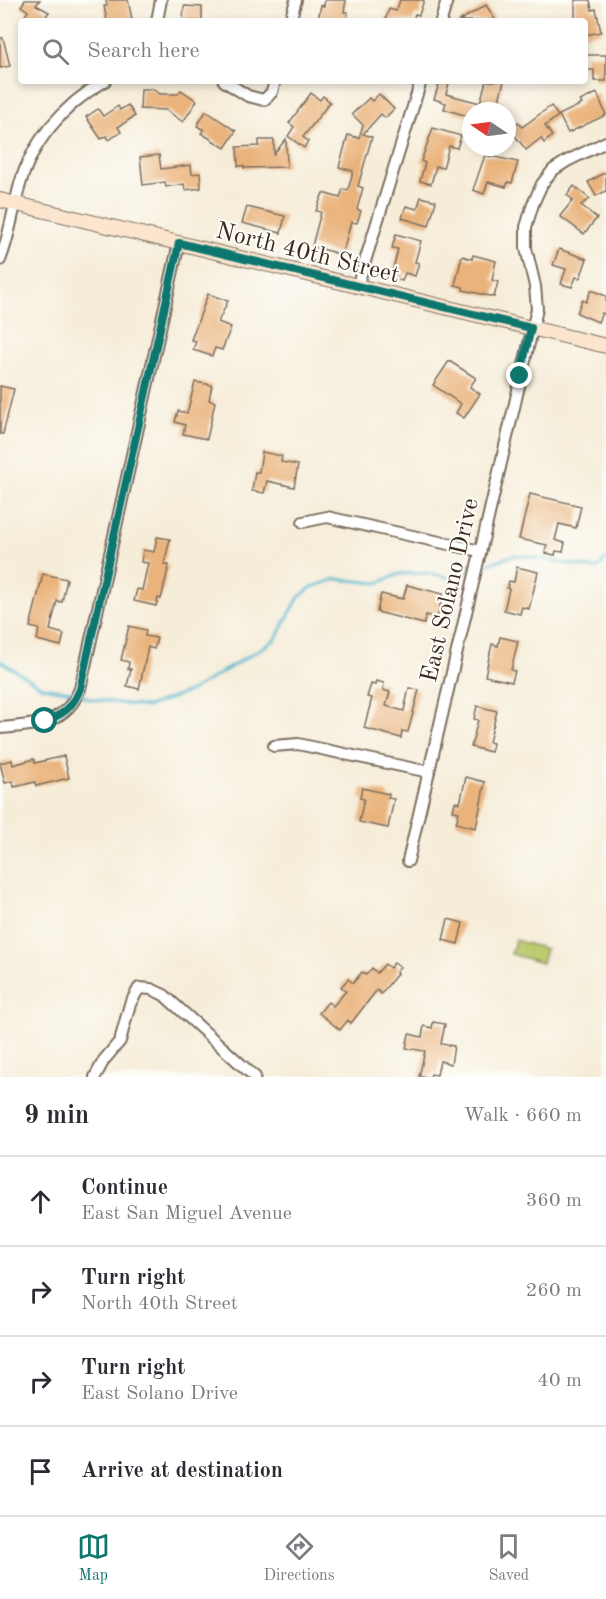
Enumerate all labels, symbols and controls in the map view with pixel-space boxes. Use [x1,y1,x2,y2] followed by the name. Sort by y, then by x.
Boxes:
[18,18,588,84] search box
[39,35,72,68] icon: search
[87,40,200,62] text: Search here
[462,102,516,156] north arrow
[213,220,402,288] street label: North 40th Street
[506,362,532,388] route end
[418,496,484,685] street label: East Solano Drive
[31,707,57,733] route start
[24,1103,89,1129] text: 9 min
[463,1106,582,1126] text: Walk · 660 m
[81,1177,168,1199] text: Continue
[24,1185,57,1218] icon: ahead
[526,1191,582,1211] text: 360 m
[81,1204,292,1224] text: East San Miguel Avenue
[81,1267,185,1289] text: Turn right
[24,1275,57,1308] icon: right
[526,1281,582,1301] text: 260 m
[81,1294,238,1314] text: North 40th Street
[81,1357,185,1379] text: Turn right
[24,1365,57,1398] icon: right
[537,1371,582,1391] text: 40 m
[81,1384,238,1404] text: East Solano Drive
[24,1455,57,1488] icon: arrive
[81,1460,283,1482] text: Arrive at destination
[77,1530,110,1586] tab: Map
[264,1530,335,1586] tab: Directions
[488,1530,529,1586] tab: Saved

